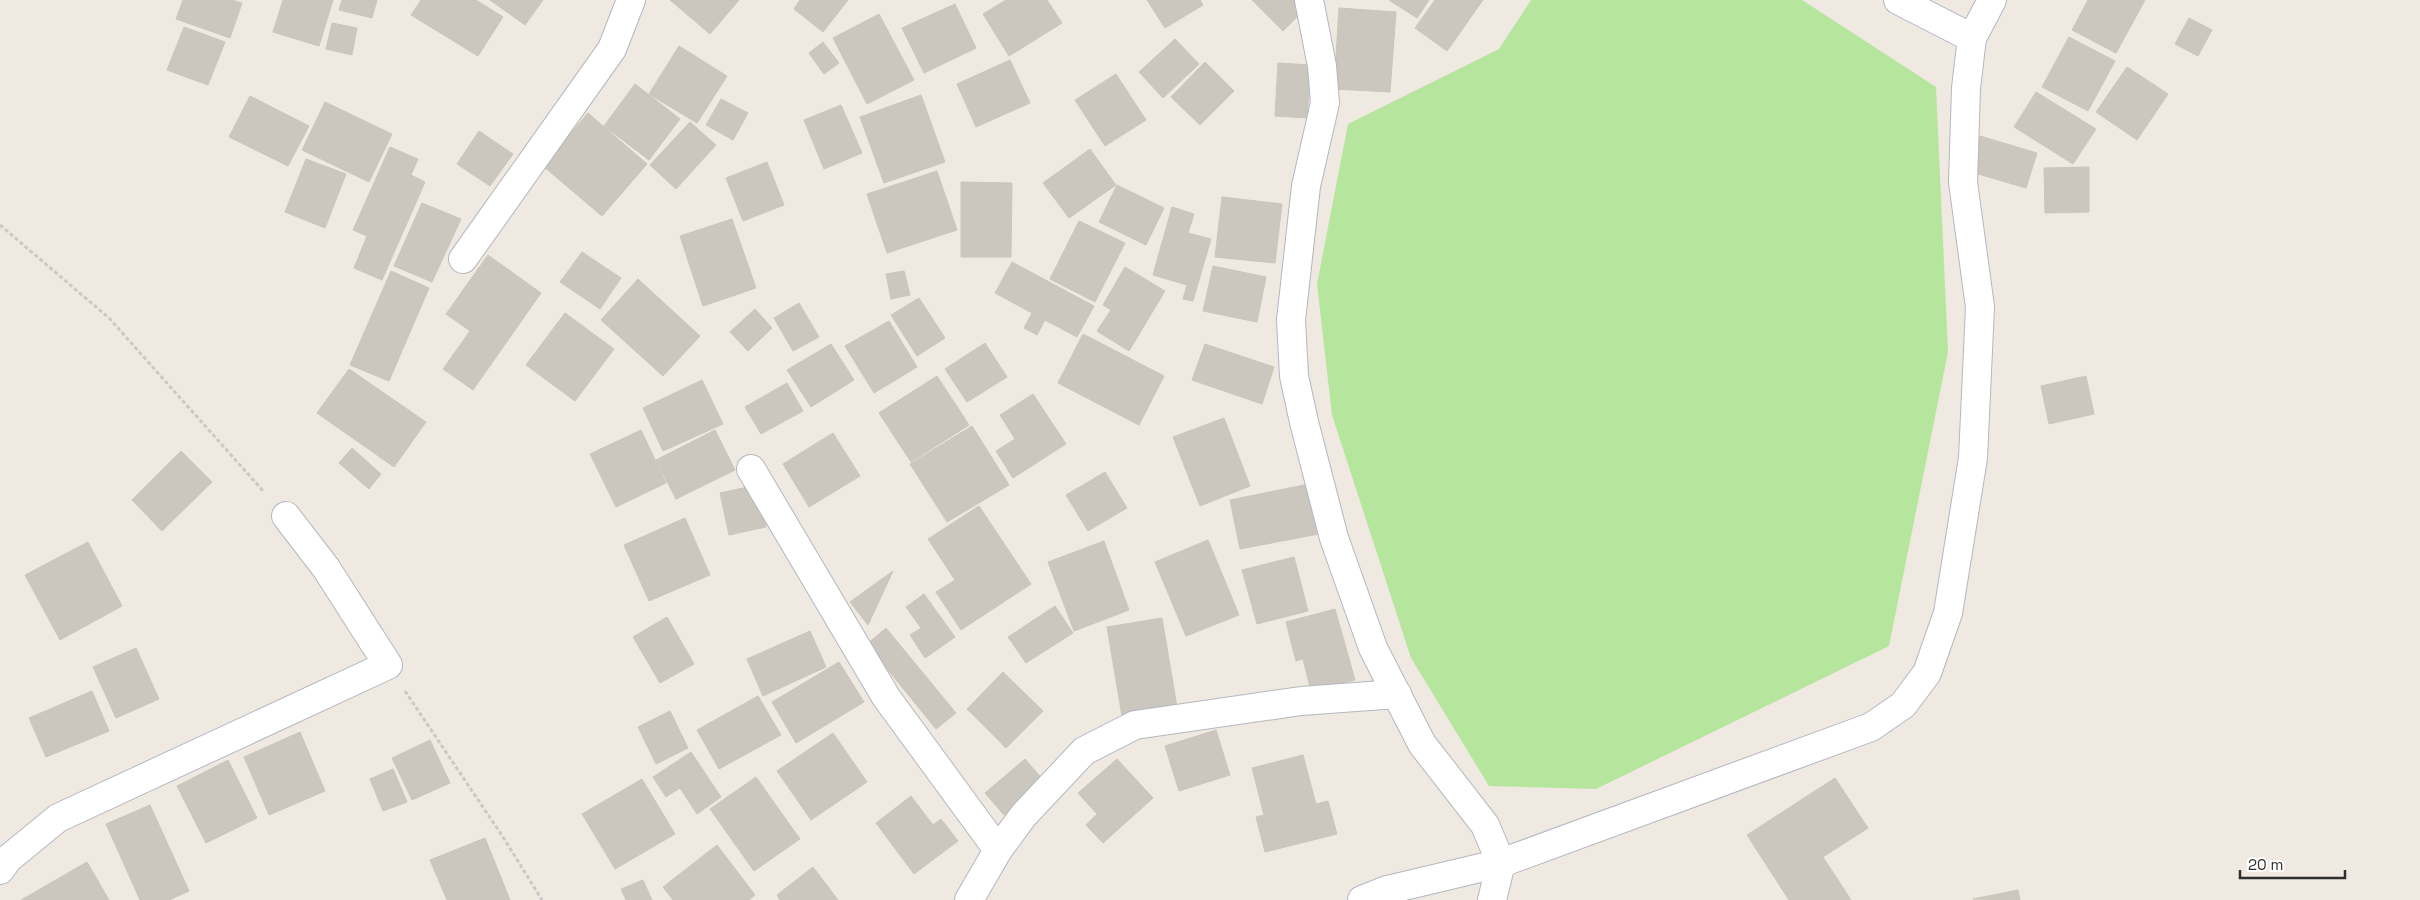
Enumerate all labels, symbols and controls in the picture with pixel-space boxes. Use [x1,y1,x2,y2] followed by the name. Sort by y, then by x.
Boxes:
[2240,848,2345,880] scale bar
[2248,855,2283,874] text: 20 m

